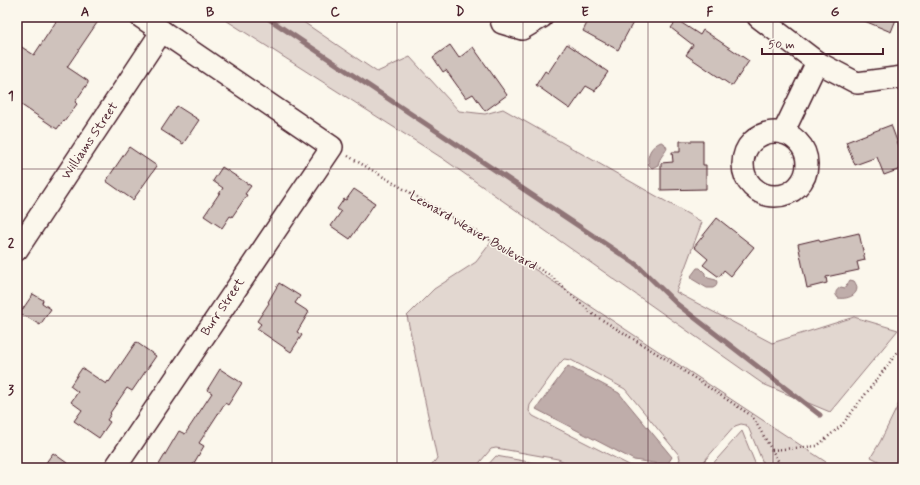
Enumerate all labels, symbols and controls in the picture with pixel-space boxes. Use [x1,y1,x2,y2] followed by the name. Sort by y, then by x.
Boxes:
[81,4,89,21] text: A
[206,4,215,21] text: B
[330,4,340,21] text: C
[456,4,465,21] text: D
[581,4,589,21] text: E
[707,4,714,21] text: F
[831,4,840,21] text: G
[762,30,883,56] scale bar
[768,37,795,53] text: 50 m
[8,88,14,105] text: 1
[58,99,122,183] street label: Williams Street
[406,187,540,275] street label: Leonard Weaver Boulevard
[8,235,15,252] text: 2
[197,274,249,339] street label: Burr Street
[8,382,14,399] text: 3

